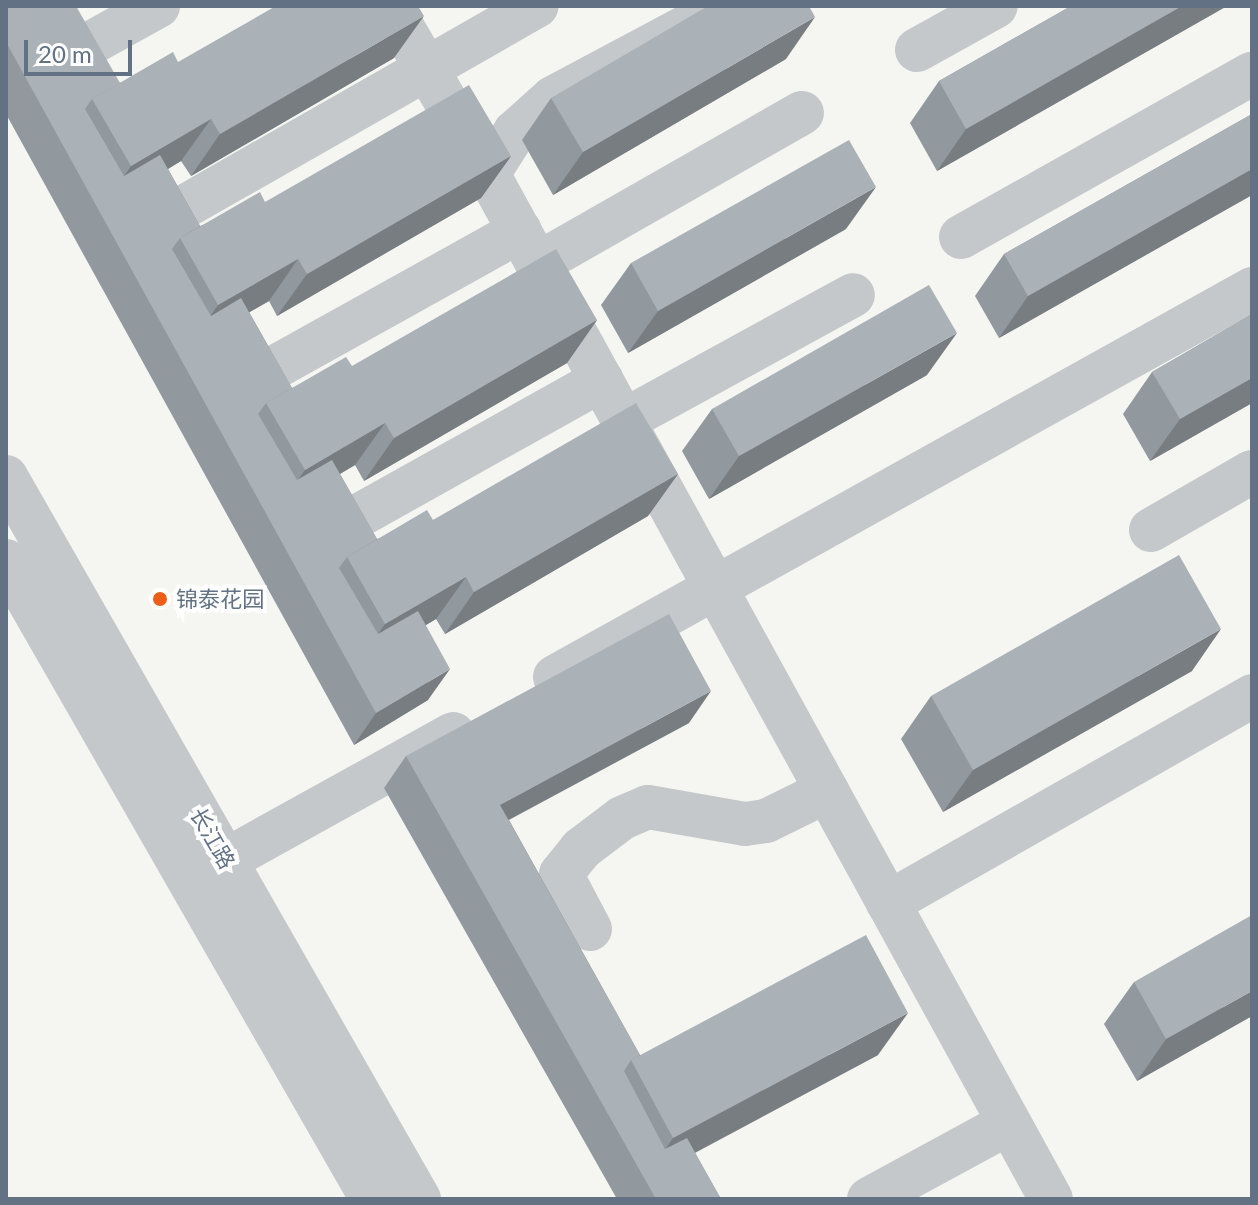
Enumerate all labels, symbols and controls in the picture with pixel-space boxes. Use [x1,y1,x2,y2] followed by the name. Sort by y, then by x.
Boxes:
[28,24,136,74] scale bar
[38,39,92,68] text: 20 m
[176,586,264,612] place label: 锦泰花园
[151,590,169,608] marker: 锦泰花园
[185,803,241,873] street label: 长江路

